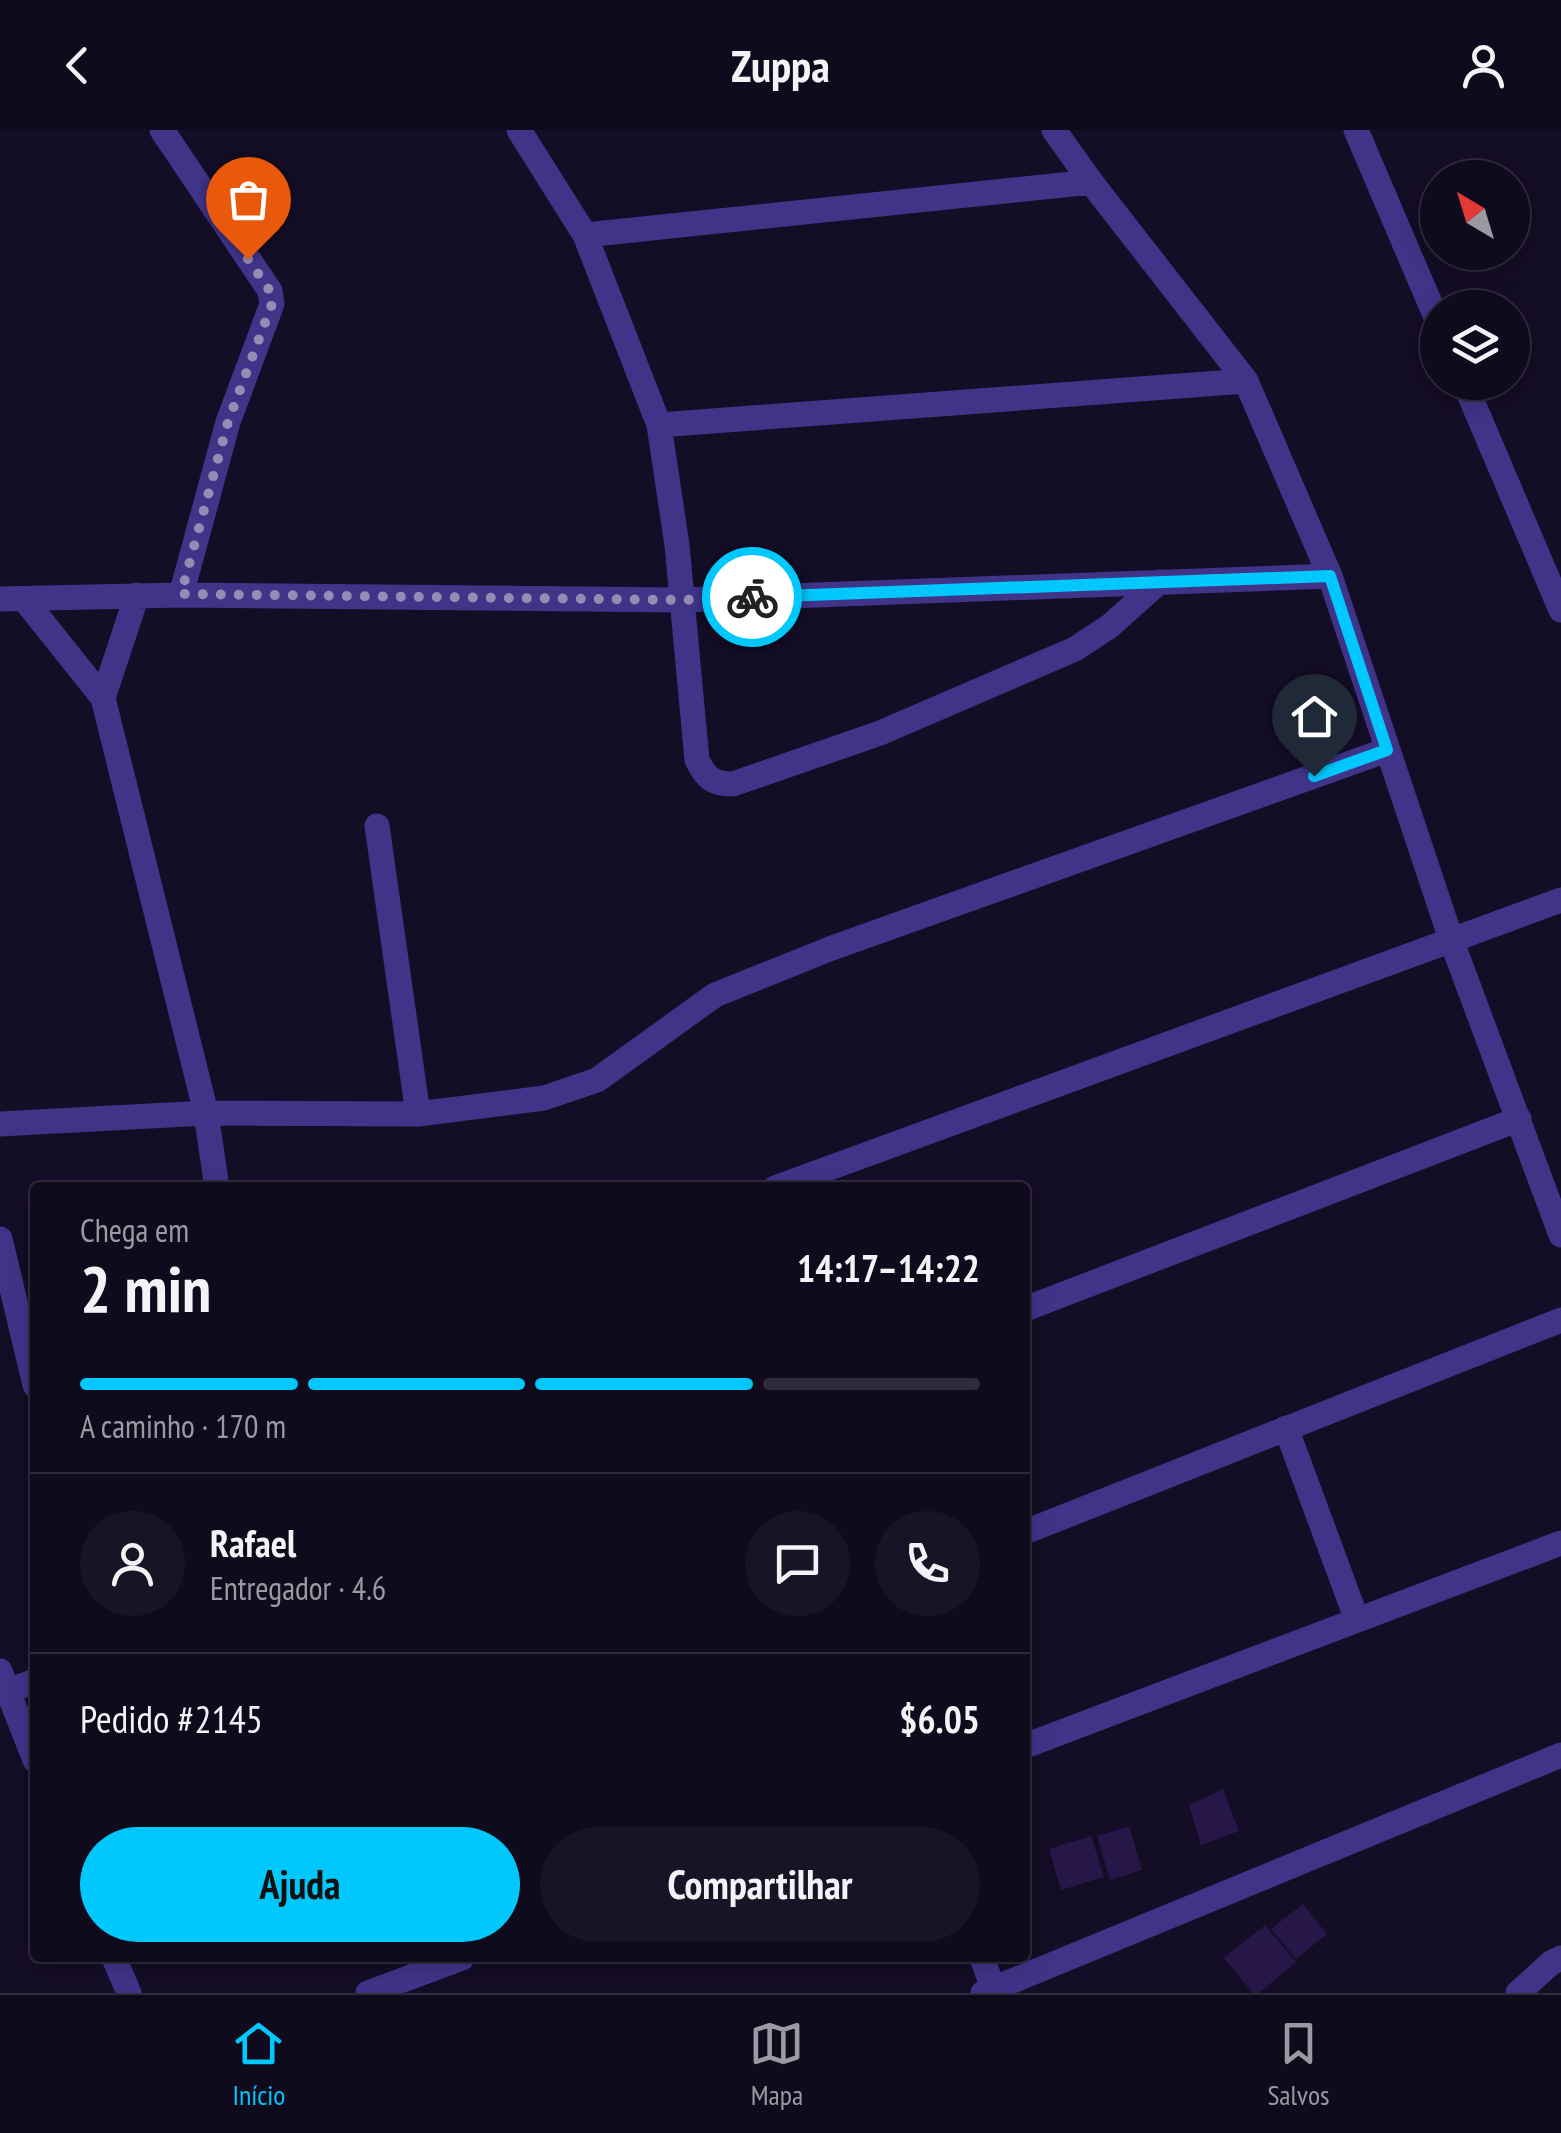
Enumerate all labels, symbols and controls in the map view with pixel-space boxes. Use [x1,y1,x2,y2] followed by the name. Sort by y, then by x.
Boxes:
[731,36,830,94] text: Zuppa
[50,38,105,93] icon: back
[1456,38,1511,93] icon: person
[206,157,291,260] pin
[1420,160,1530,270] north arrow
[1420,160,1530,400] map controls
[221,172,276,227] icon: bag
[1420,290,1530,400] button: layers
[702,547,802,647] courier
[725,570,780,625] icon: bike
[1272,674,1357,777] pin
[1287,689,1342,744] icon: home
[80,1209,189,1251] text: Chega em
[797,1243,980,1292] text: 14:17–14:22
[80,1246,211,1330] text: 2 min
[80,1405,286,1447] text: A caminho · 170 m
[80,1511,185,1616] button: person
[745,1511,850,1616] button: chat
[875,1511,980,1616] button: phone
[210,1518,296,1567] text: Rafael
[210,1567,386,1609] text: Entregador · 4.6
[80,1694,263,1743] text: Pedido #2145
[899,1694,980,1743] text: $6.05
[80,1827,520,1942] button: Ajuda
[540,1827,980,1942] button: Compartilhar
[231,2016,286,2113] tab: Início
[749,2016,804,2113] tab: Mapa
[1267,2016,1330,2113] tab: Salvos

